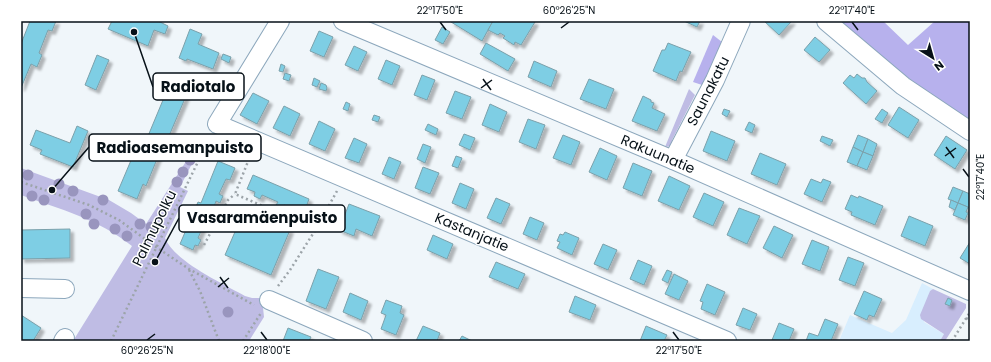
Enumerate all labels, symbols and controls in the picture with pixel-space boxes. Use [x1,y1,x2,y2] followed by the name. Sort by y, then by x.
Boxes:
[417,3,463,18] text: 22°17'50"E
[543,3,595,18] text: 60°26'25"N
[829,3,875,18] text: 22°17'40"E
[913,38,953,78] north arrow
[682,53,734,129] street label: Saunakatu
[931,57,947,75] text: N
[153,73,244,100] callout: Radiotalo
[161,76,236,97] text: Radiotalo
[618,129,698,179] street label: Rakuunatie
[89,134,261,161] callout: Radioasemanpuisto
[97,137,254,158] text: Radioasemanpuisto
[973,154,988,200] text: 22°17'40"E
[127,187,181,269] street label: Palmupolku
[179,205,345,232] callout: Vasaramäenpuisto
[187,207,338,228] text: Vasaramäenpuisto
[432,207,512,257] street label: Kastanjatie
[121,343,173,358] text: 60°26'25"N
[243,343,291,358] text: 22°18'00"E
[656,343,702,358] text: 22°17'50"E

